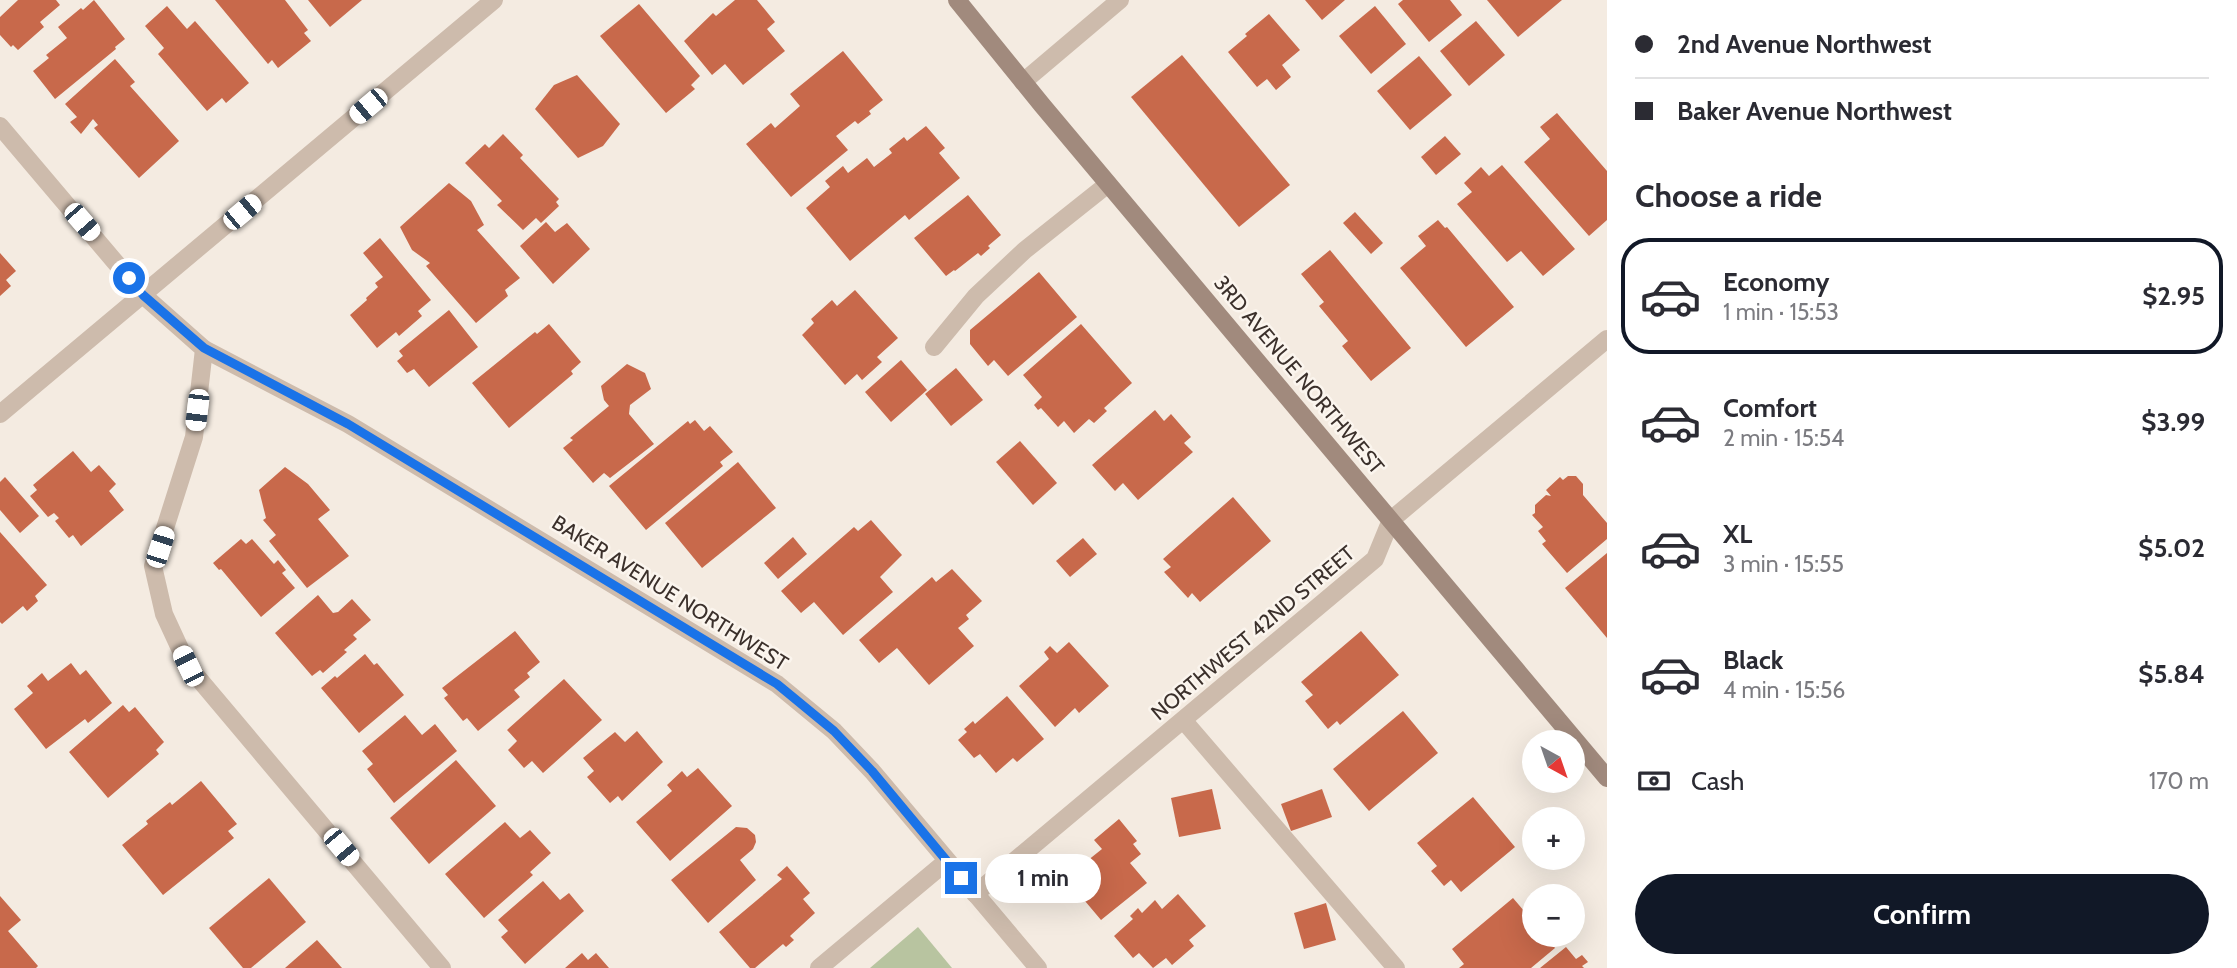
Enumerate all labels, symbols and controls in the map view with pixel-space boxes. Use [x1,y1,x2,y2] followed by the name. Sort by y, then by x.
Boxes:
[1677,28,1932,60] text: 2nd Avenue Northwest
[346,84,391,128] car
[1677,95,1952,127] text: Baker Avenue Northwest
[1635,176,1822,215] text: Choose a ride
[220,190,265,234] car
[61,199,104,245] car
[113,262,145,294] route start
[1639,265,1702,328] icon: car
[1723,266,1829,298] text: Economy
[1209,270,1390,479] street label: 3RD AVENUE NORTHWEST
[2142,280,2205,312] text: $2.95
[1723,298,1839,326] text: 1 min · 15:53
[185,388,210,432] car
[1639,391,1702,454] icon: car
[1723,392,1817,424] text: Comfort
[2141,406,2205,438] text: $3.99
[1723,424,1844,452] text: 2 min · 15:54
[548,510,793,676] street label: BAKER AVENUE NORTHWEST
[1639,517,1702,580] icon: car
[1723,518,1752,550] text: XL
[144,524,177,570] car
[2138,532,2205,564] text: $5.02
[1146,540,1359,725] street label: NORTHWEST 42ND STREET
[1723,550,1844,578] text: 3 min · 15:55
[170,643,207,689] car
[1639,643,1702,706] icon: car
[1723,644,1783,676] text: Black
[2138,658,2205,690] text: $5.84
[1723,676,1845,704] text: 4 min · 15:56
[1522,730,1586,793] north arrow
[1522,730,1585,947] map controls
[1635,762,1673,800] icon: cash
[1691,765,1744,797] text: Cash
[2149,767,2209,795] text: 170 m
[1522,807,1585,870] button: +
[320,824,363,870] car
[986,854,1101,903] callout: 1 min
[945,862,977,894] route end
[1017,864,1069,892] text: 1 min
[1635,874,2209,954] button: Confirm
[1522,884,1585,947] button: −

